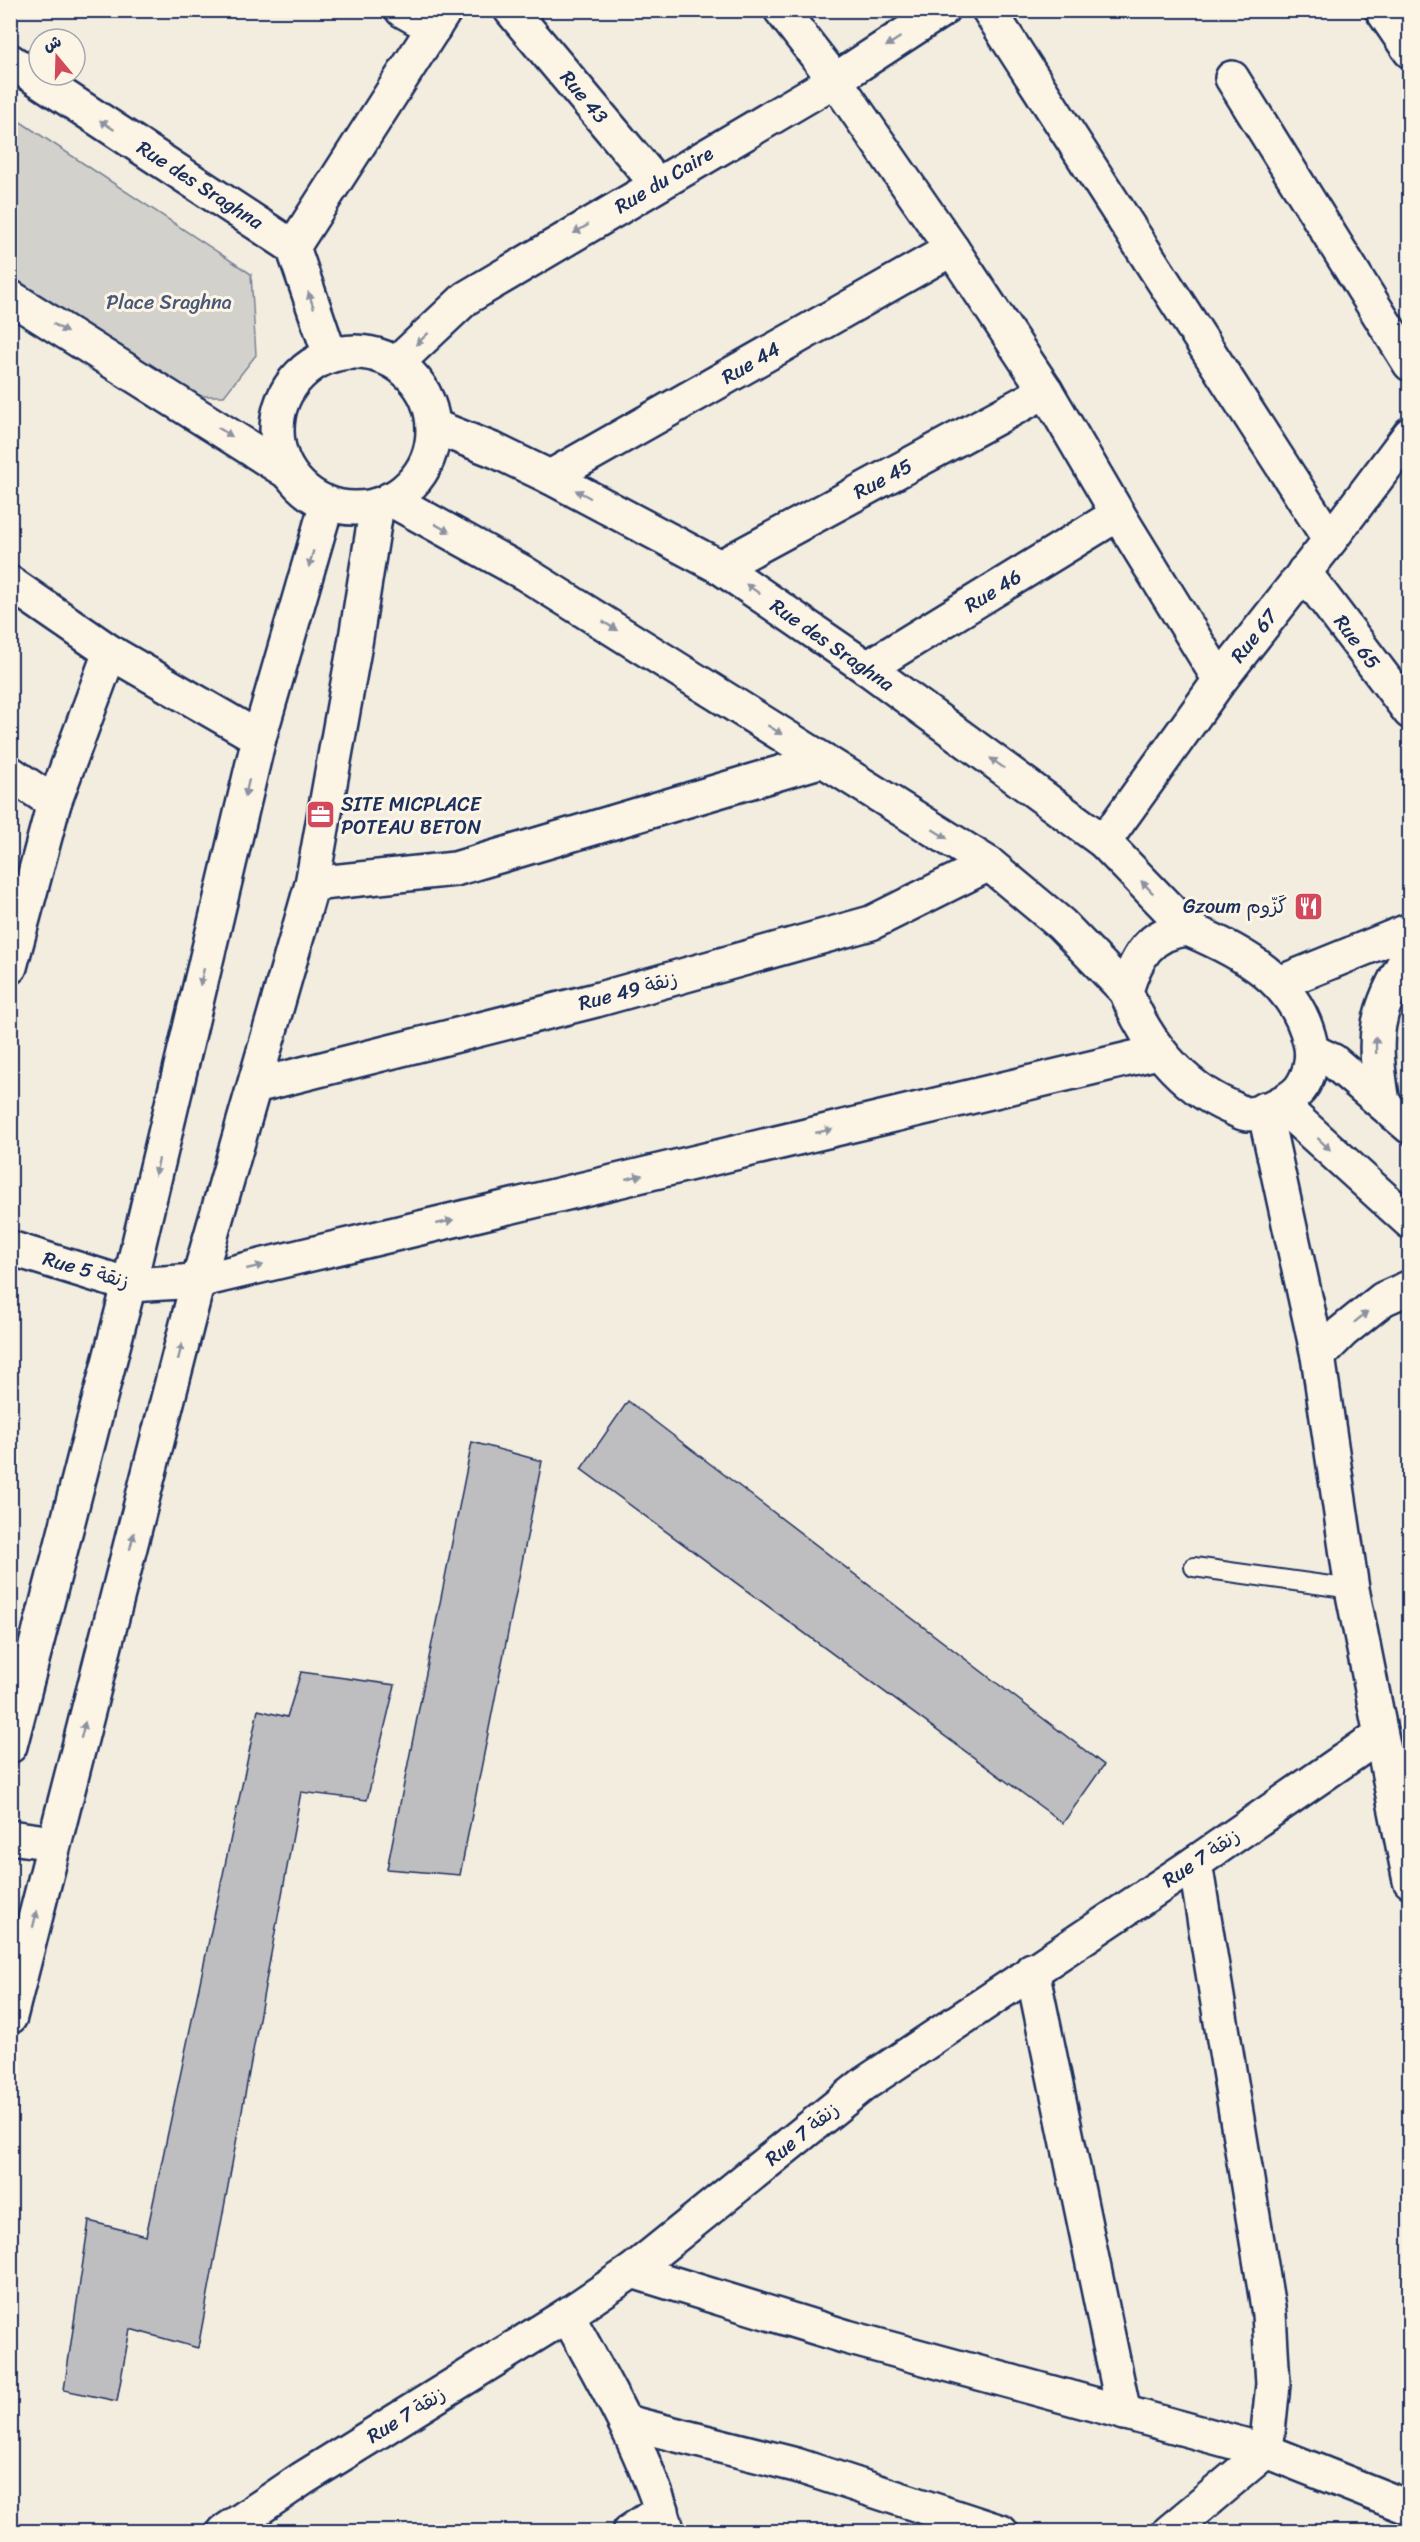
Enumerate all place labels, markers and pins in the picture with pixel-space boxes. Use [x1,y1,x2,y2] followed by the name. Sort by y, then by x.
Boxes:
[341,787,483,845] place label: SITE MICPLACE POTEAU BETON
[304,799,336,831] office icon: SITE MICPLACE POTEAU BETON
[1183,889,1287,924] place label: Gzoum كَزّوم
[1292,890,1324,922] restaurant icon: Gzoum كَزّوم

